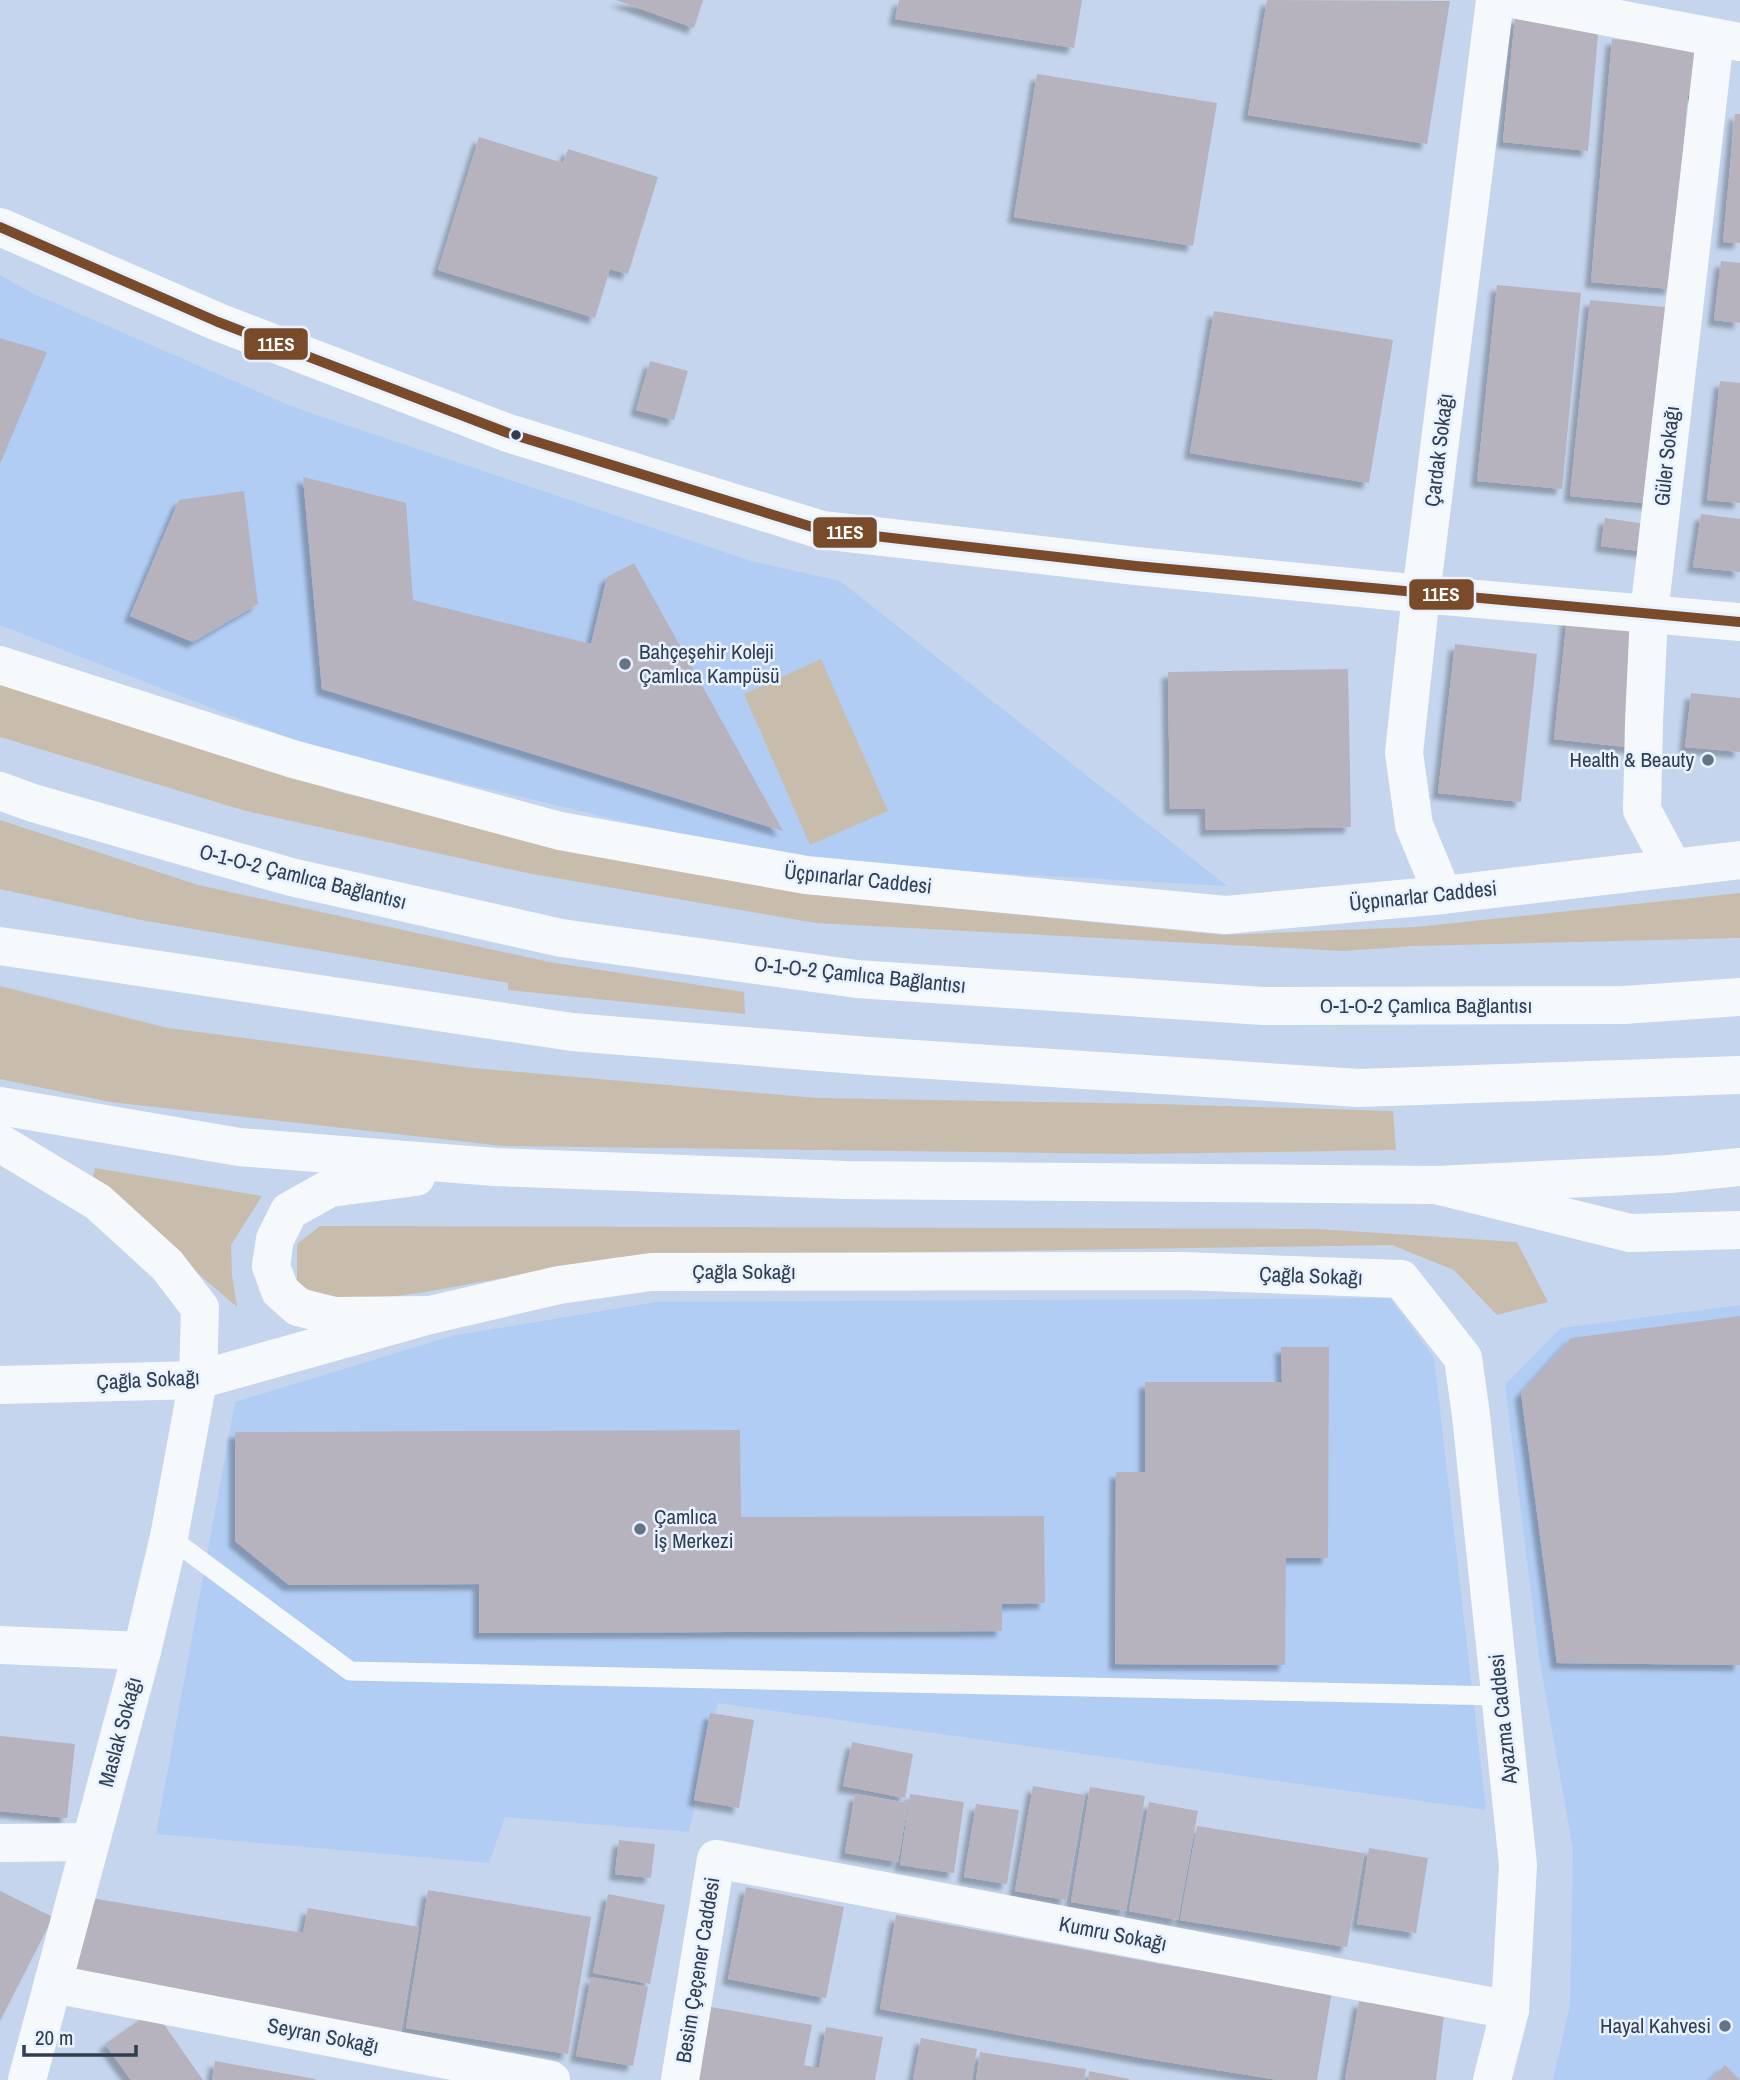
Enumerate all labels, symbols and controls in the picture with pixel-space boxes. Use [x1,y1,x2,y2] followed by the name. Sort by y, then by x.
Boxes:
[243,327,309,361] line badge: 11ES
[257,331,295,357] text: 11ES
[1417,392,1460,508] street label: Çardak Sokağı
[1647,404,1686,507] street label: Güler Sokağı
[509,428,523,442] unlabelled marker
[812,516,878,549] line badge: 11ES
[826,519,864,545] text: 11ES
[1408,578,1475,611] line badge: 11ES
[1422,581,1460,607] text: 11ES
[639,637,780,690] place label: Bahçeşehir Koleji Çamlıca Kampüsü
[617,656,633,672] marker: Bahçeşehir Koleji Çamlıca Kampüsü
[1570,745,1694,774] place label: Health & Beauty
[1700,752,1716,768] marker: Health & Beauty
[197,837,410,916] street label: O-1-O-2 Çamlıca Bağlantısı
[783,856,933,901] street label: Üçpınarlar Caddesi
[1348,873,1498,918] street label: Üçpınarlar Caddesi
[753,949,967,1000] street label: O-1-O-2 Çamlıca Bağlantısı
[1320,991,1532,1020] street label: O-1-O-2 Çamlıca Bağlantısı
[692,1257,796,1286] street label: Çağla Sokağı
[1259,1259,1363,1292] street label: Çağla Sokağı
[96,1362,200,1397] street label: Çağla Sokağı
[654,1502,733,1555] place label: Çamlıca İş Merkezi
[632,1521,648,1537] marker: Çamlıca İş Merkezi
[1481,1652,1524,1787] street label: Ayazma Caddesi
[91,1674,148,1790] street label: Maslak Sokağı
[669,1875,727,2065] street label: Besim Çeçener Caddesi
[1057,1909,1169,1958] street label: Kumru Sokağı
[265,2010,381,2061] street label: Seyran Sokağı
[1600,2011,1711,2040] place label: Hayal Kahvesi
[24,2014,136,2058] scale bar
[1717,2018,1733,2034] marker: Hayal Kahvesi
[35,2023,73,2052] text: 20 m

